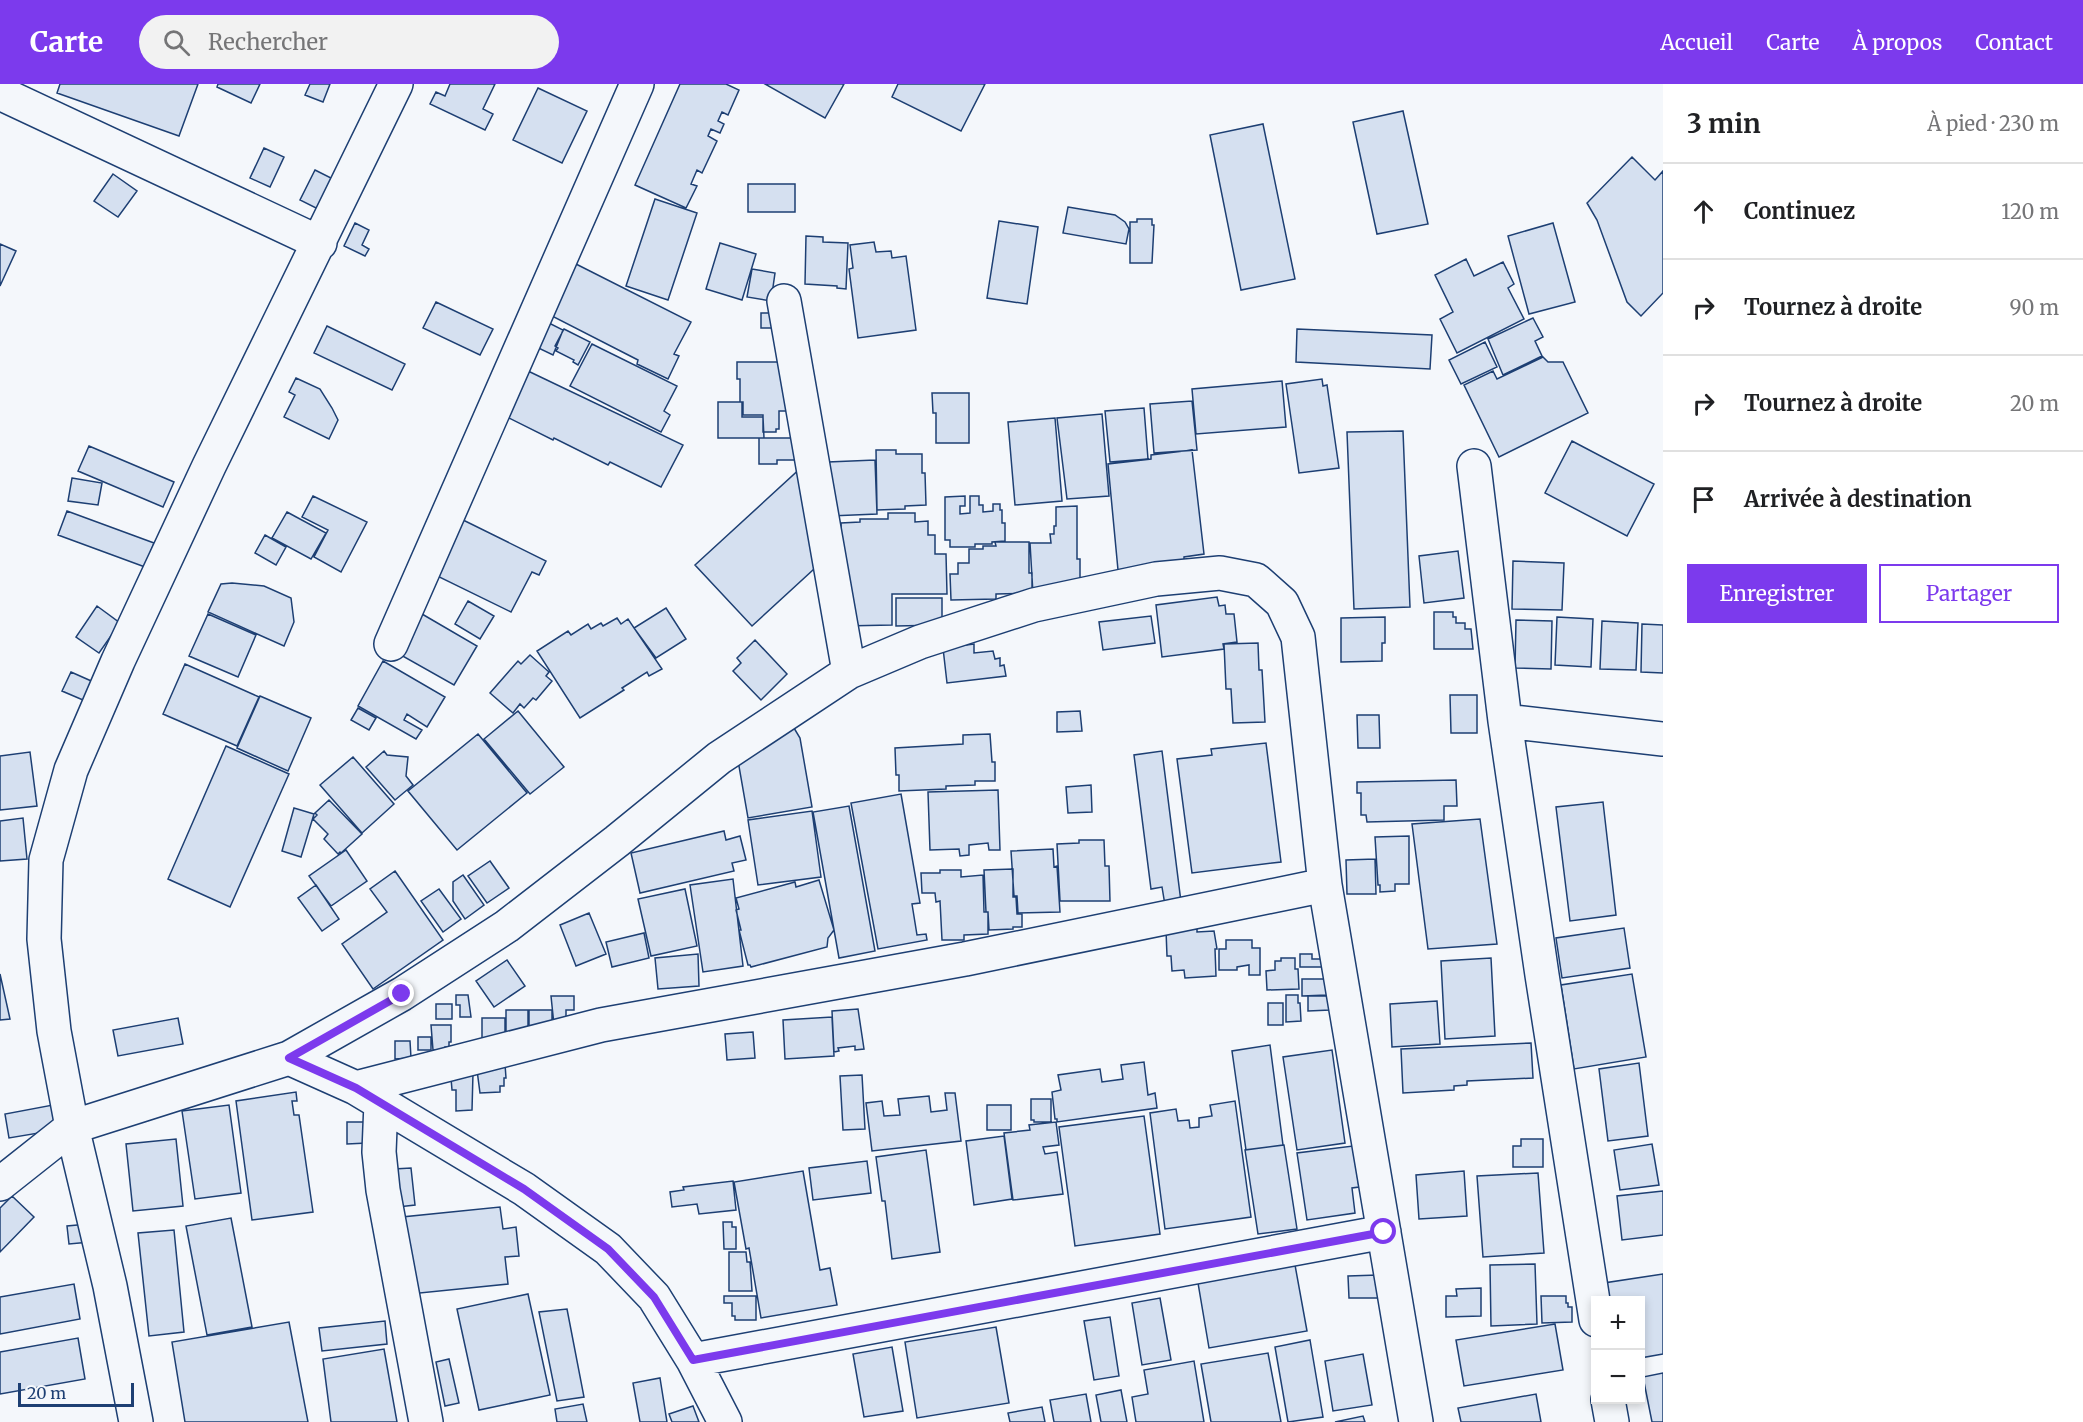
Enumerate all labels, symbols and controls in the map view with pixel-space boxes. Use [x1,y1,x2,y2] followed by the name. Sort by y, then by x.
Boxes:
[139,15,559,69] search box
[30,24,103,60] text: Carte
[160,26,193,59] icon: search
[208,28,328,56] text: Rechercher
[1660,29,1733,56] text: Accueil
[1766,29,1820,56] text: Carte
[1853,29,1942,56] text: À propos
[1975,29,2053,56] text: Contact
[1687,107,1761,140] text: 3 min
[1927,111,2059,136] text: À pied · 230 m
[1687,195,1720,228] icon: ahead
[1744,197,1855,225] text: Continuez
[2001,199,2059,224] text: 120 m
[1687,291,1720,324] icon: right
[1744,293,1922,321] text: Tournez à droite
[2009,295,2059,320] text: 90 m
[1687,387,1720,420] icon: right
[1744,389,1922,417] text: Tournez à droite
[2010,391,2059,416] text: 20 m
[1687,483,1720,516] icon: arrive
[1744,485,1972,513] text: Arrivée à destination
[1687,564,1867,623] button: Enregistrer
[1879,564,2059,623] button: Partager
[388,980,414,1006] route end
[1370,1218,1396,1244] route start
[1591,1296,1645,1404] map controls
[1591,1296,1645,1350] button: +
[1591,1350,1645,1404] button: −
[18,1380,134,1408] scale bar
[27,1383,66,1403] text: 20 m

